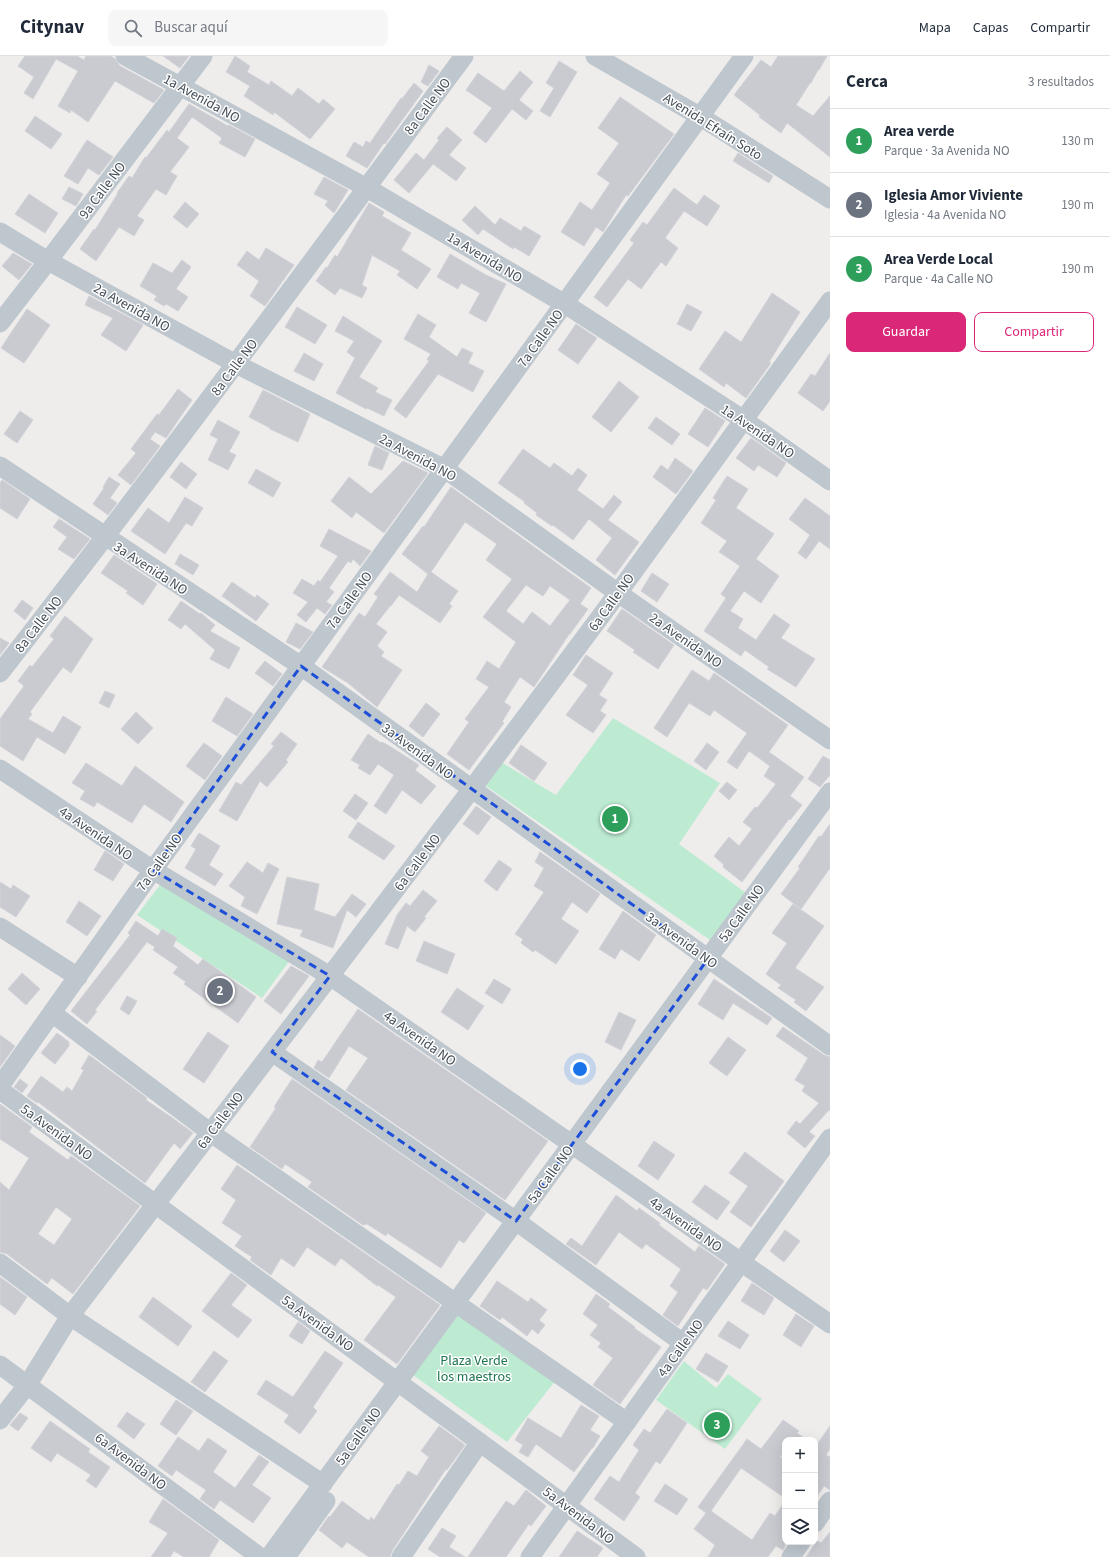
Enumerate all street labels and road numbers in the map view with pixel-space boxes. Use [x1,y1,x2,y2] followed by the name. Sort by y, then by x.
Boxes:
[160,70,243,128] street label: 1a Avenida NO
[400,74,456,139] street label: 8a Calle NO
[659,88,766,165] street label: Avenida Efraín Soto
[75,158,131,223] street label: 9a Calle NO
[443,227,526,288] street label: 1a Avenida NO
[90,279,173,337] street label: 2a Avenida NO
[513,306,569,372] street label: 7a Calle NO
[207,335,263,400] street label: 8a Calle NO
[717,400,798,464] street label: 1a Avenida NO
[375,429,460,487] street label: 2a Avenida NO
[109,537,191,600] street label: 3a Avenida NO
[322,568,378,634] street label: 7a Calle NO
[584,570,640,636] street label: 6a Calle NO
[10,592,67,657] street label: 8a Calle NO
[645,608,726,673] street label: 2a Avenida NO
[377,719,458,785] street label: 3a Avenida NO
[55,802,136,866] street label: 4a Avenida NO
[132,830,188,896] street label: 7a Calle NO
[390,830,446,895] street label: 6a Calle NO
[714,881,770,947] street label: 5a Calle NO
[641,908,722,974] street label: 3a Avenida NO
[379,1006,460,1071] street label: 4a Avenida NO
[193,1088,249,1153] street label: 6a Calle NO
[16,1100,97,1166] street label: 5a Avenida NO
[523,1142,579,1208] street label: 5a Calle NO
[645,1192,726,1257] street label: 4a Avenida NO
[277,1291,358,1357] street label: 5a Avenida NO
[653,1316,709,1382] street label: 4a Calle NO
[331,1404,387,1470] street label: 5a Calle NO
[91,1428,170,1495] street label: 6a Avenida NO
[539,1482,618,1549] street label: 5a Avenida NO

